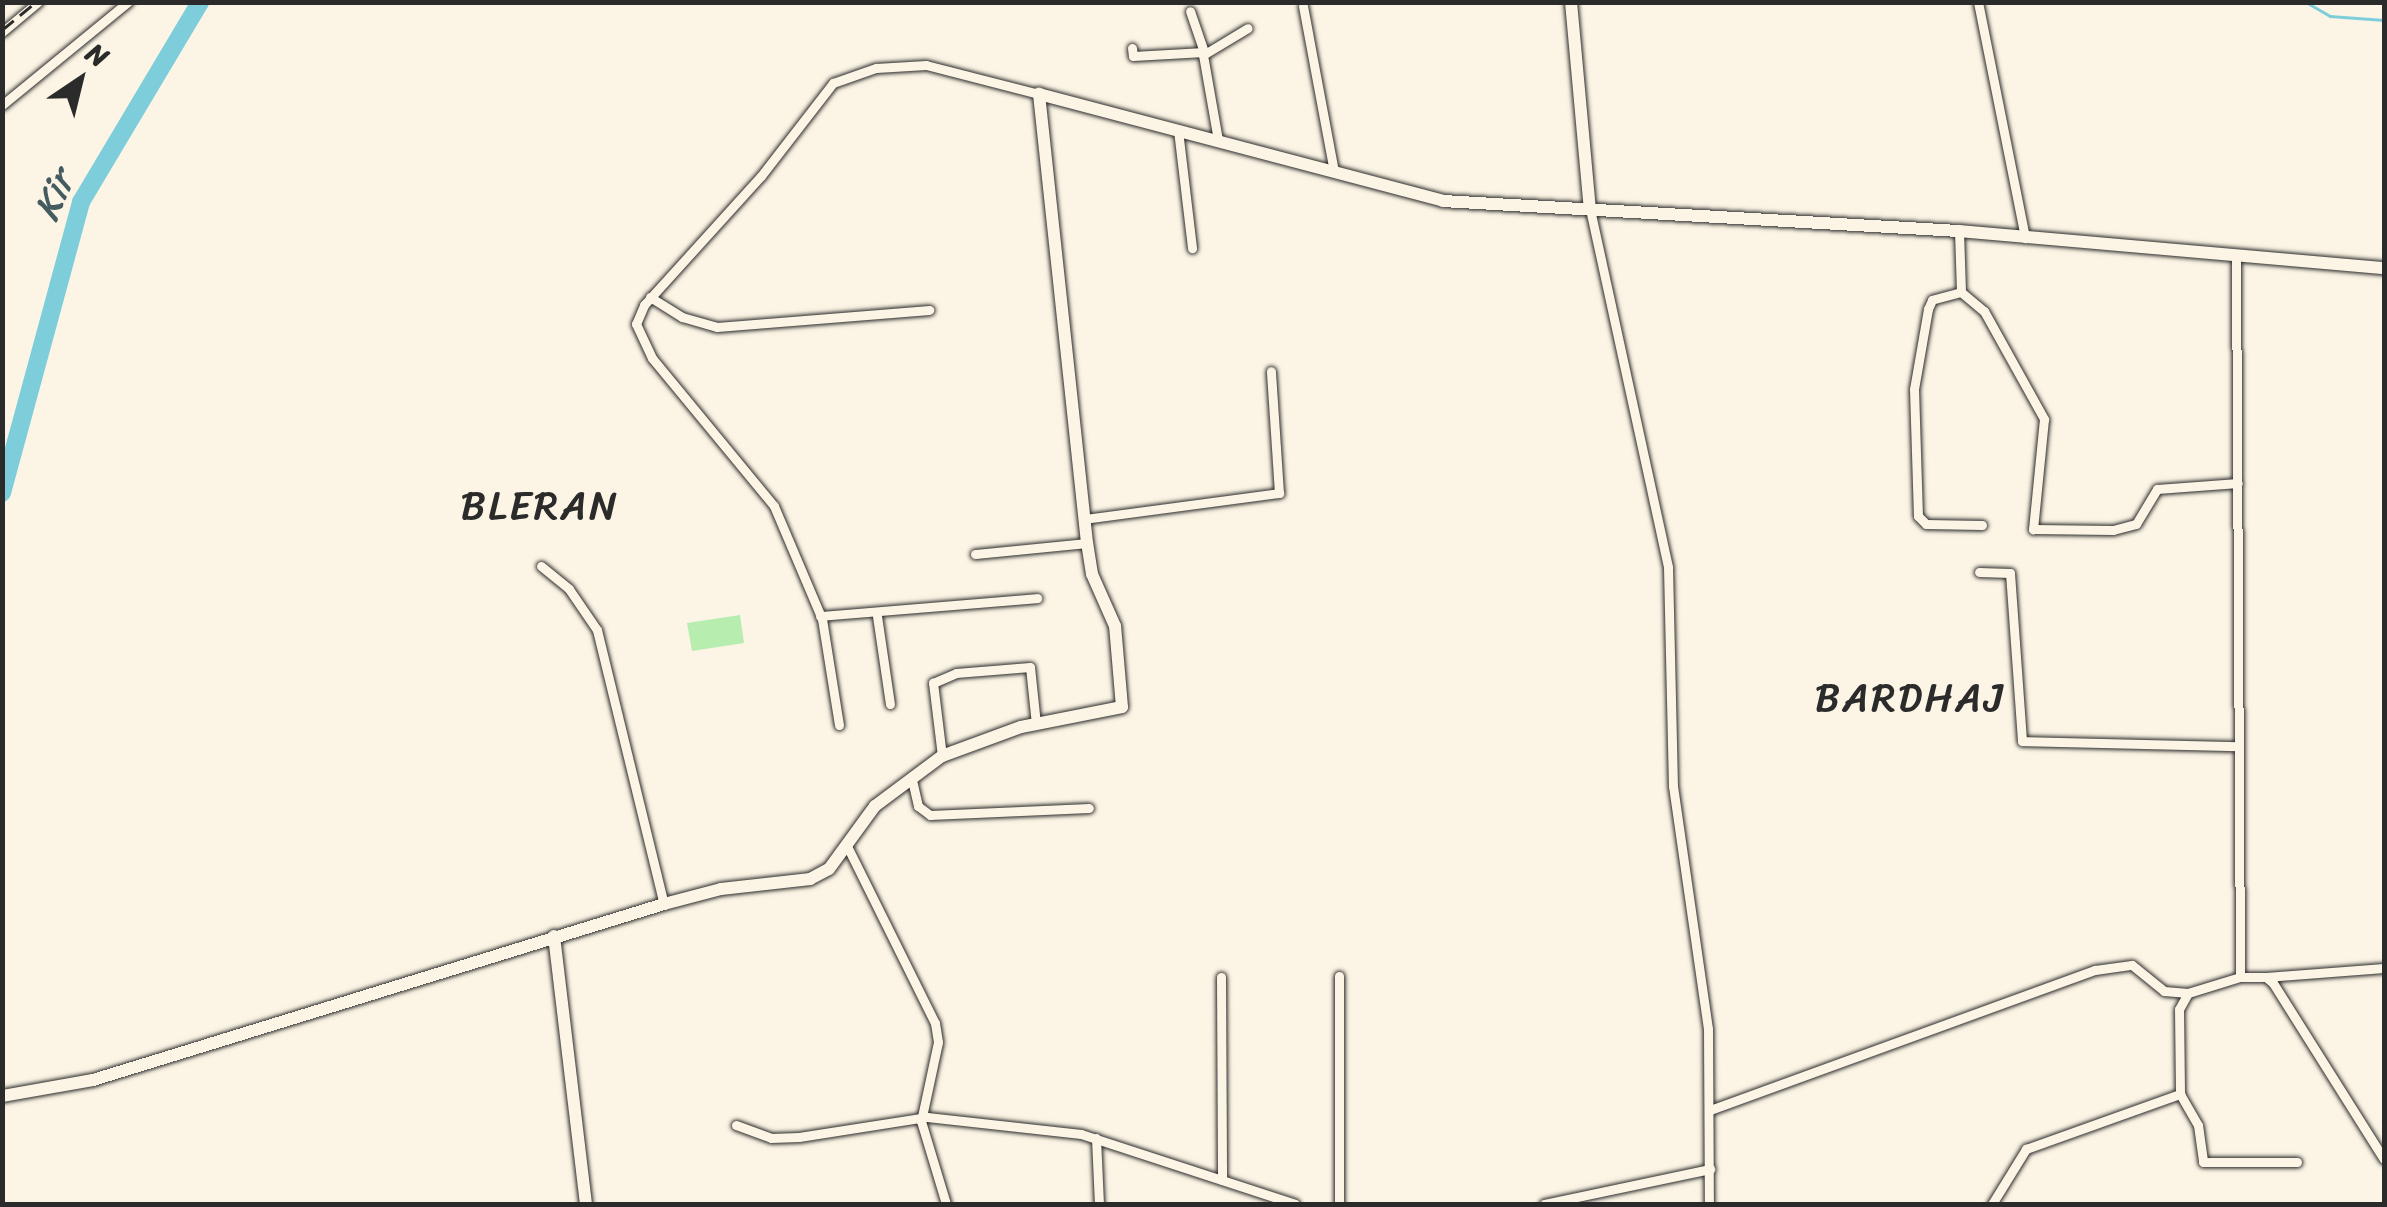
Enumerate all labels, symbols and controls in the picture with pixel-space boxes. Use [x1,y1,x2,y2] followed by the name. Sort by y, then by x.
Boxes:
[75,29,119,81] text: N
[30,30,130,130] north arrow
[24,165,84,227] water label: Kir
[461,482,619,530] district label: BLERAN
[1815,674,2005,722] district label: BARDHAJ

